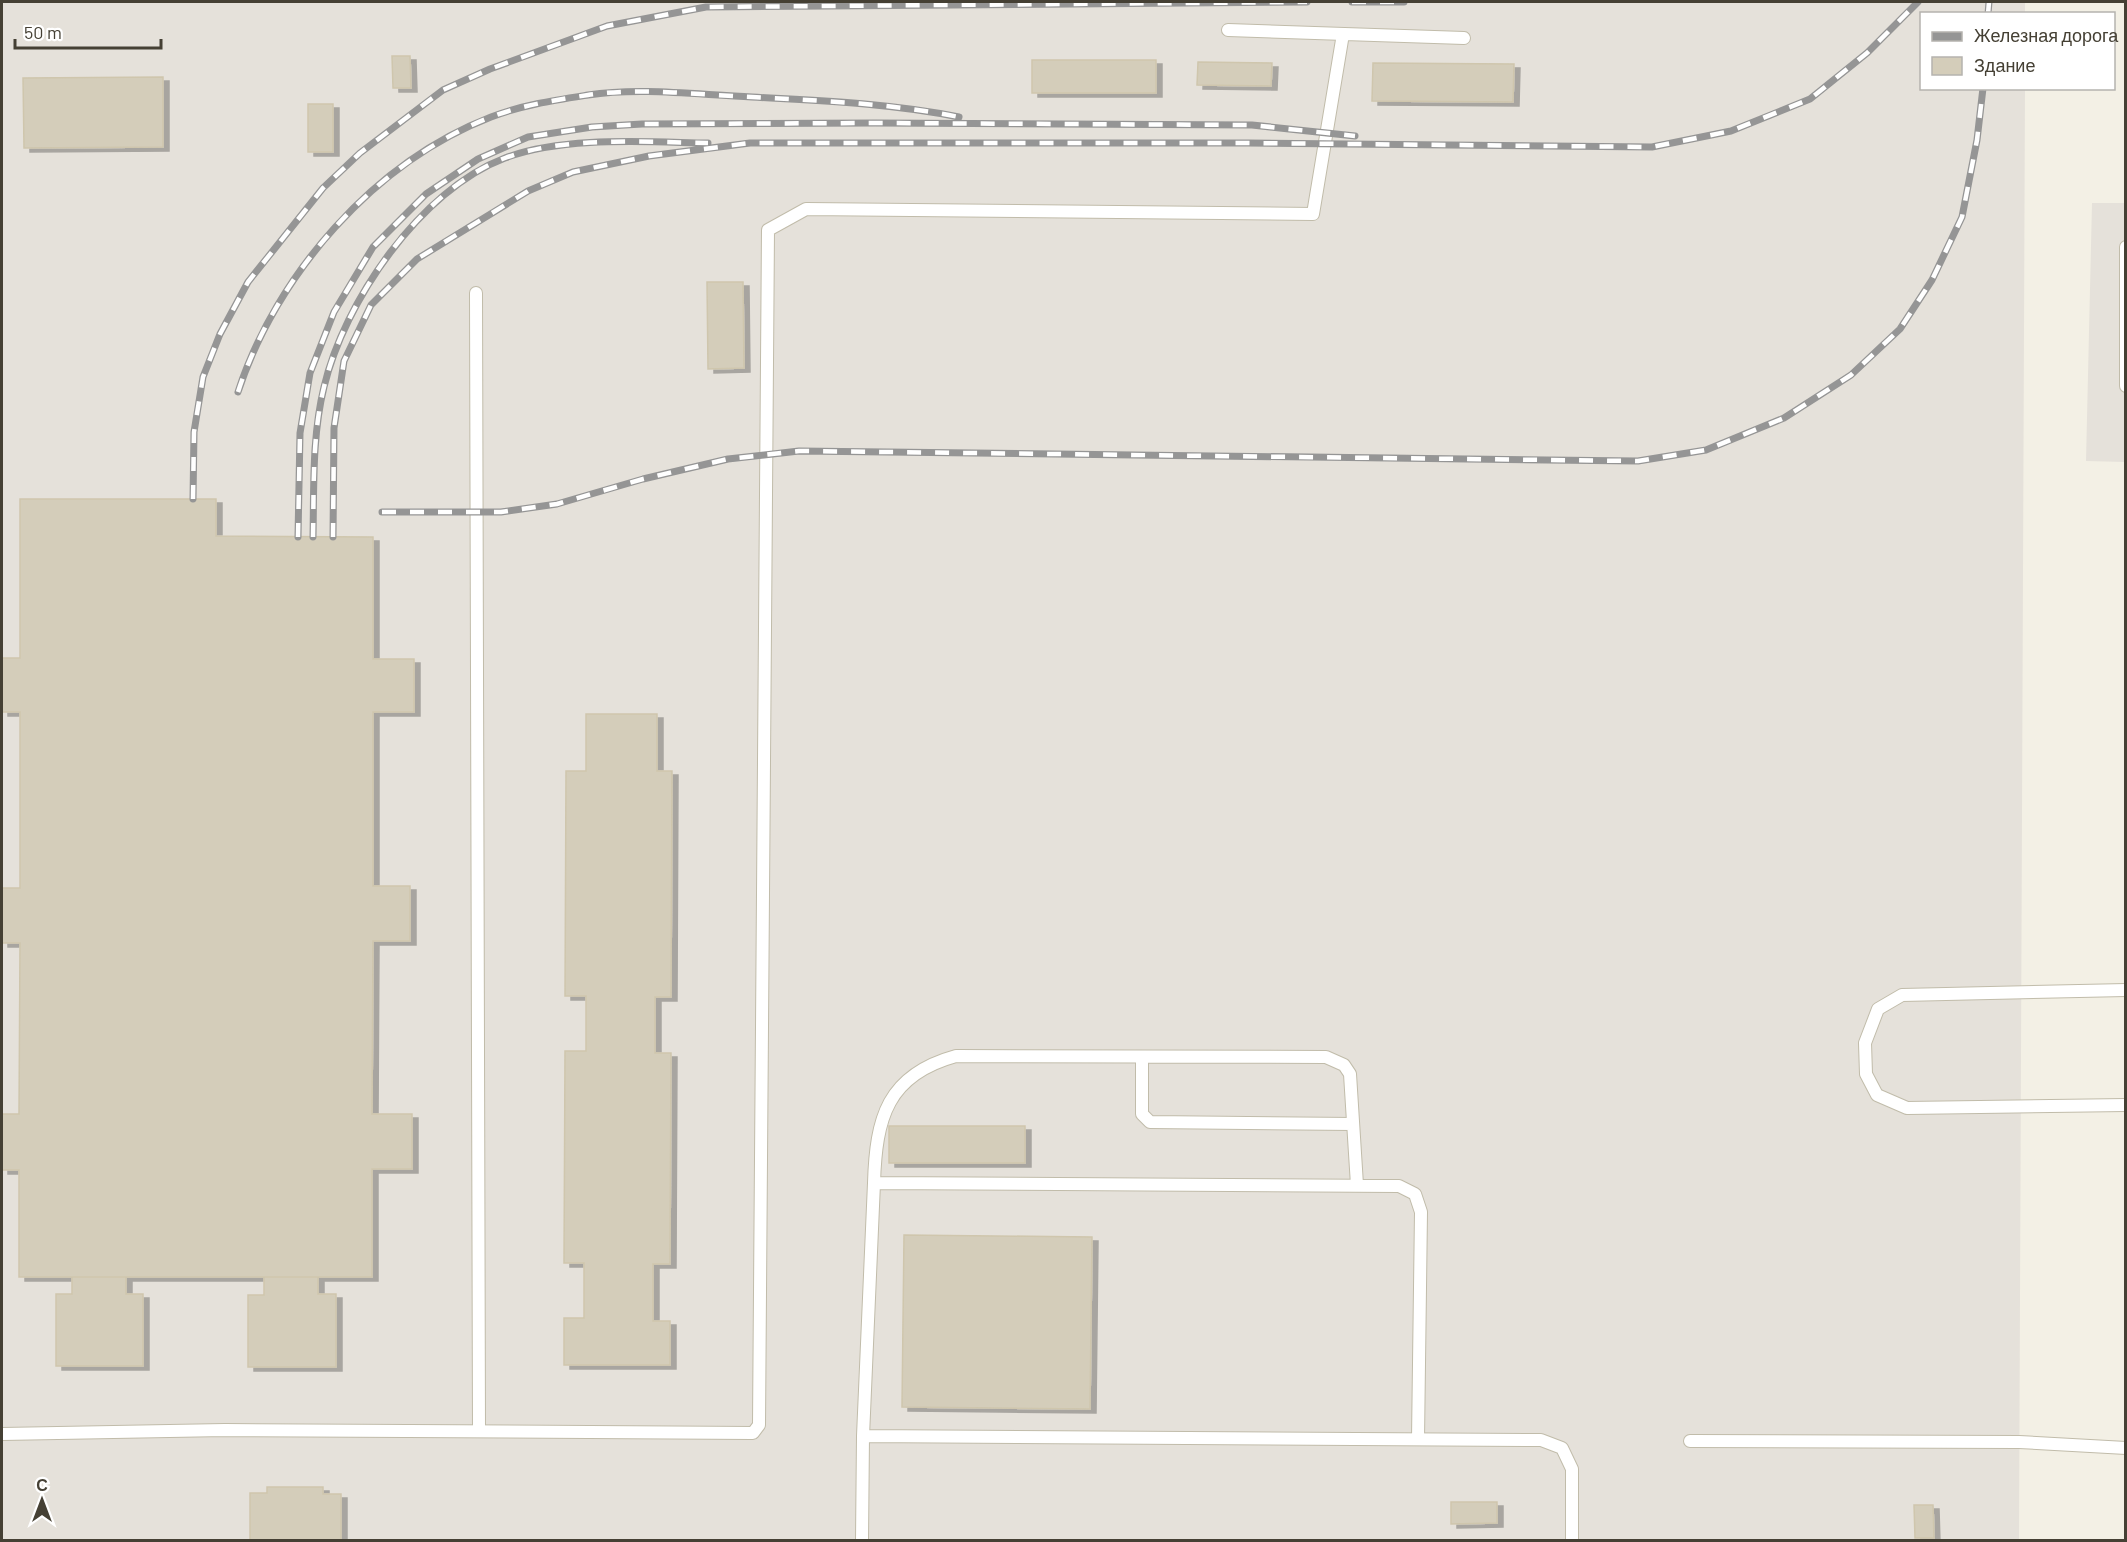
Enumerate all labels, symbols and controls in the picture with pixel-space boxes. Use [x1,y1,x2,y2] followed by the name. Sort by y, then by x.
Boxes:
[15,12,160,50] scale bar
[1920,12,2115,90] legend
[24,21,62,43] text: 50 m
[1974,24,2119,46] text: Железная дорога
[1974,54,2035,76] text: Здание
[12,1470,72,1530] north arrow
[36,1475,48,1494] text: С

